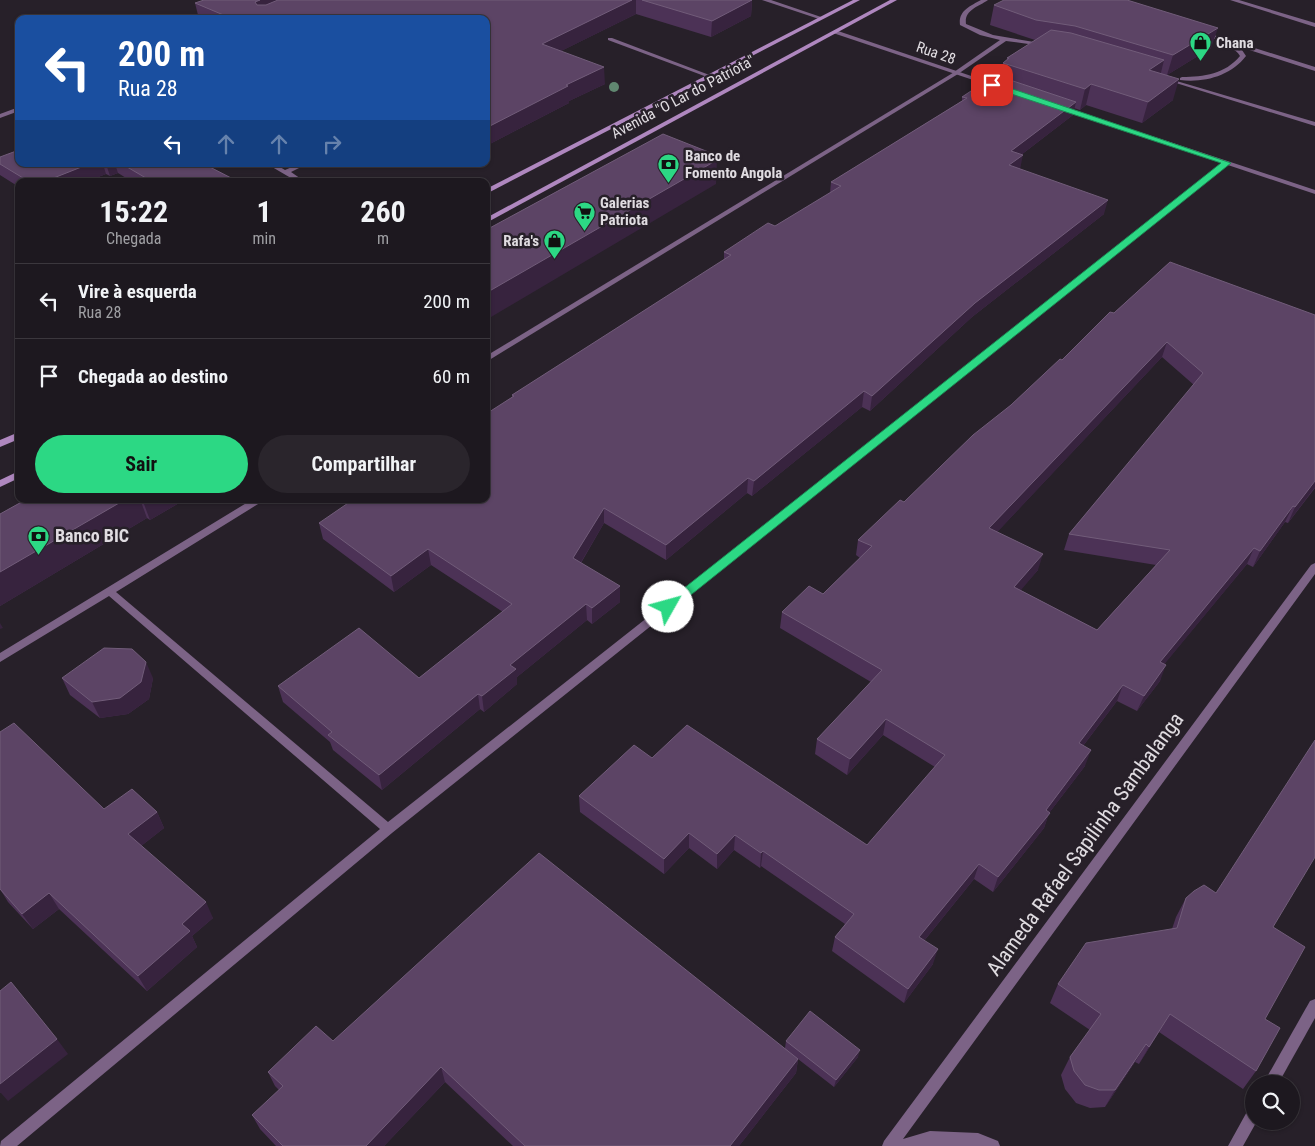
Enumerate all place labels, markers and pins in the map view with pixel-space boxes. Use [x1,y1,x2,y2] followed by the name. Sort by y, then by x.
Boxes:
[1188,31,1212,62] shop icon: Chana
[1216,34,1253,52] place label: Chana
[971,64,1013,106] pin
[685,147,782,182] place label: Banco de Fomento Angola
[657,153,681,184] bank icon: Banco de Fomento Angola
[600,194,650,229] place label: Galerias Patriota
[572,200,596,231] supermarket icon: Galerias Patriota
[543,229,567,260] shop icon: Rafa's
[503,232,539,250] place label: Rafa's
[27,524,51,555] bank icon: Banco BIC
[55,525,129,546] place label: Banco BIC

